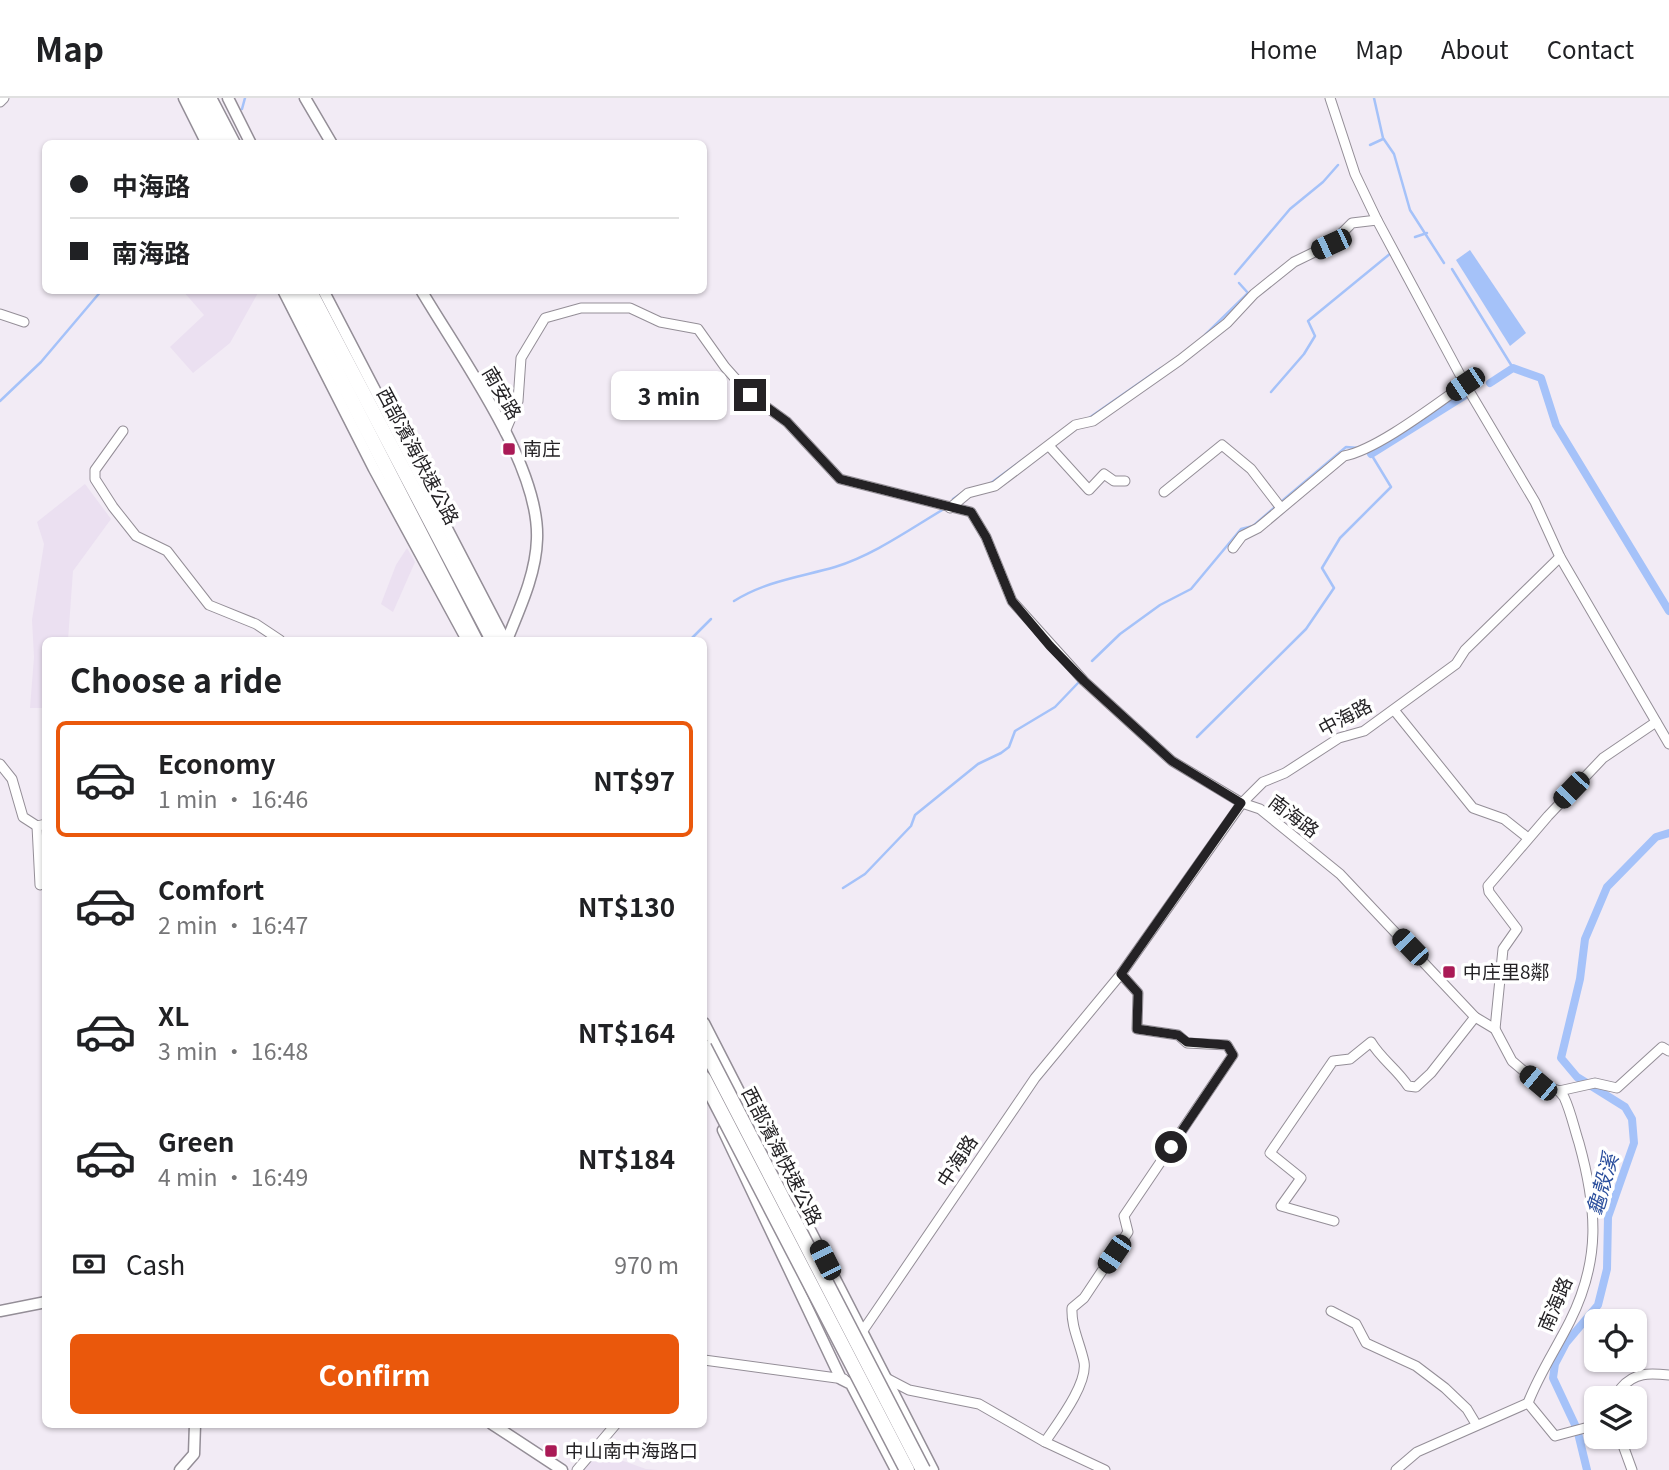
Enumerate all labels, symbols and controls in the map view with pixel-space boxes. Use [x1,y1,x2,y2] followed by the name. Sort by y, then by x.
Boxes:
[35,24,104,72] text: Map
[1250,31,1317,66] text: Home
[1355,31,1403,66] text: Map
[1441,31,1509,66] text: About
[1547,31,1634,66] text: Contact
[112,166,190,203] text: 中海路
[1308,226,1355,262] car
[112,233,190,270] text: 南海路
[477,361,529,424] street label: 南安路
[1442,364,1489,404] car
[610,370,726,420] callout: 3 min
[638,378,700,412] text: 3 min
[734,379,766,411] route end
[372,382,467,529] street label: 西部濱海快速公路
[523,434,561,461] place label: 南庄
[501,441,517,457] marker: 南庄
[70,656,282,702] text: Choose a ride
[1313,690,1376,741] street label: 中海路
[158,744,276,781] text: Economy
[74,748,137,811] icon: car
[593,761,675,798] text: NT$97
[1549,768,1594,812] car
[158,781,308,815] text: 1 min · 16:46
[1264,787,1326,843] street label: 南海路
[158,870,264,907] text: Comfort
[74,874,137,937] icon: car
[578,887,675,924] text: NT$130
[158,907,308,941] text: 2 min · 16:47
[1388,925,1433,969] car
[1463,957,1550,984] place label: 中庄里8鄰
[1441,964,1457,980] marker: 中庄里8鄰
[158,996,189,1033] text: XL
[74,1000,137,1063] icon: car
[578,1013,675,1050] text: NT$164
[158,1033,308,1067] text: 3 min · 16:48
[1516,1061,1561,1105] car
[737,1081,830,1229] street label: 西部濱海快速公路
[158,1122,234,1159] text: Green
[74,1126,137,1189] icon: car
[929,1129,983,1191] street label: 中海路
[1155,1131,1187,1163] route start
[578,1139,675,1176] text: NT$184
[1578,1147,1625,1219] water label: 龜殼溪
[158,1159,308,1193] text: 4 min · 16:49
[1094,1231,1135,1277] car
[807,1237,844,1283] car
[70,1245,108,1283] icon: cash
[126,1245,185,1282] text: Cash
[614,1247,679,1281] text: 970 m
[1530,1272,1577,1335] street label: 南海路
[1584,1309,1647,1449] map controls
[1584,1309,1647,1372] button: locate
[70,1334,679,1414] button: Confirm
[1584,1386,1647,1449] button: layers
[565,1436,698,1463] place label: 中山南中海路口
[543,1443,559,1459] marker: 中山南中海路口

